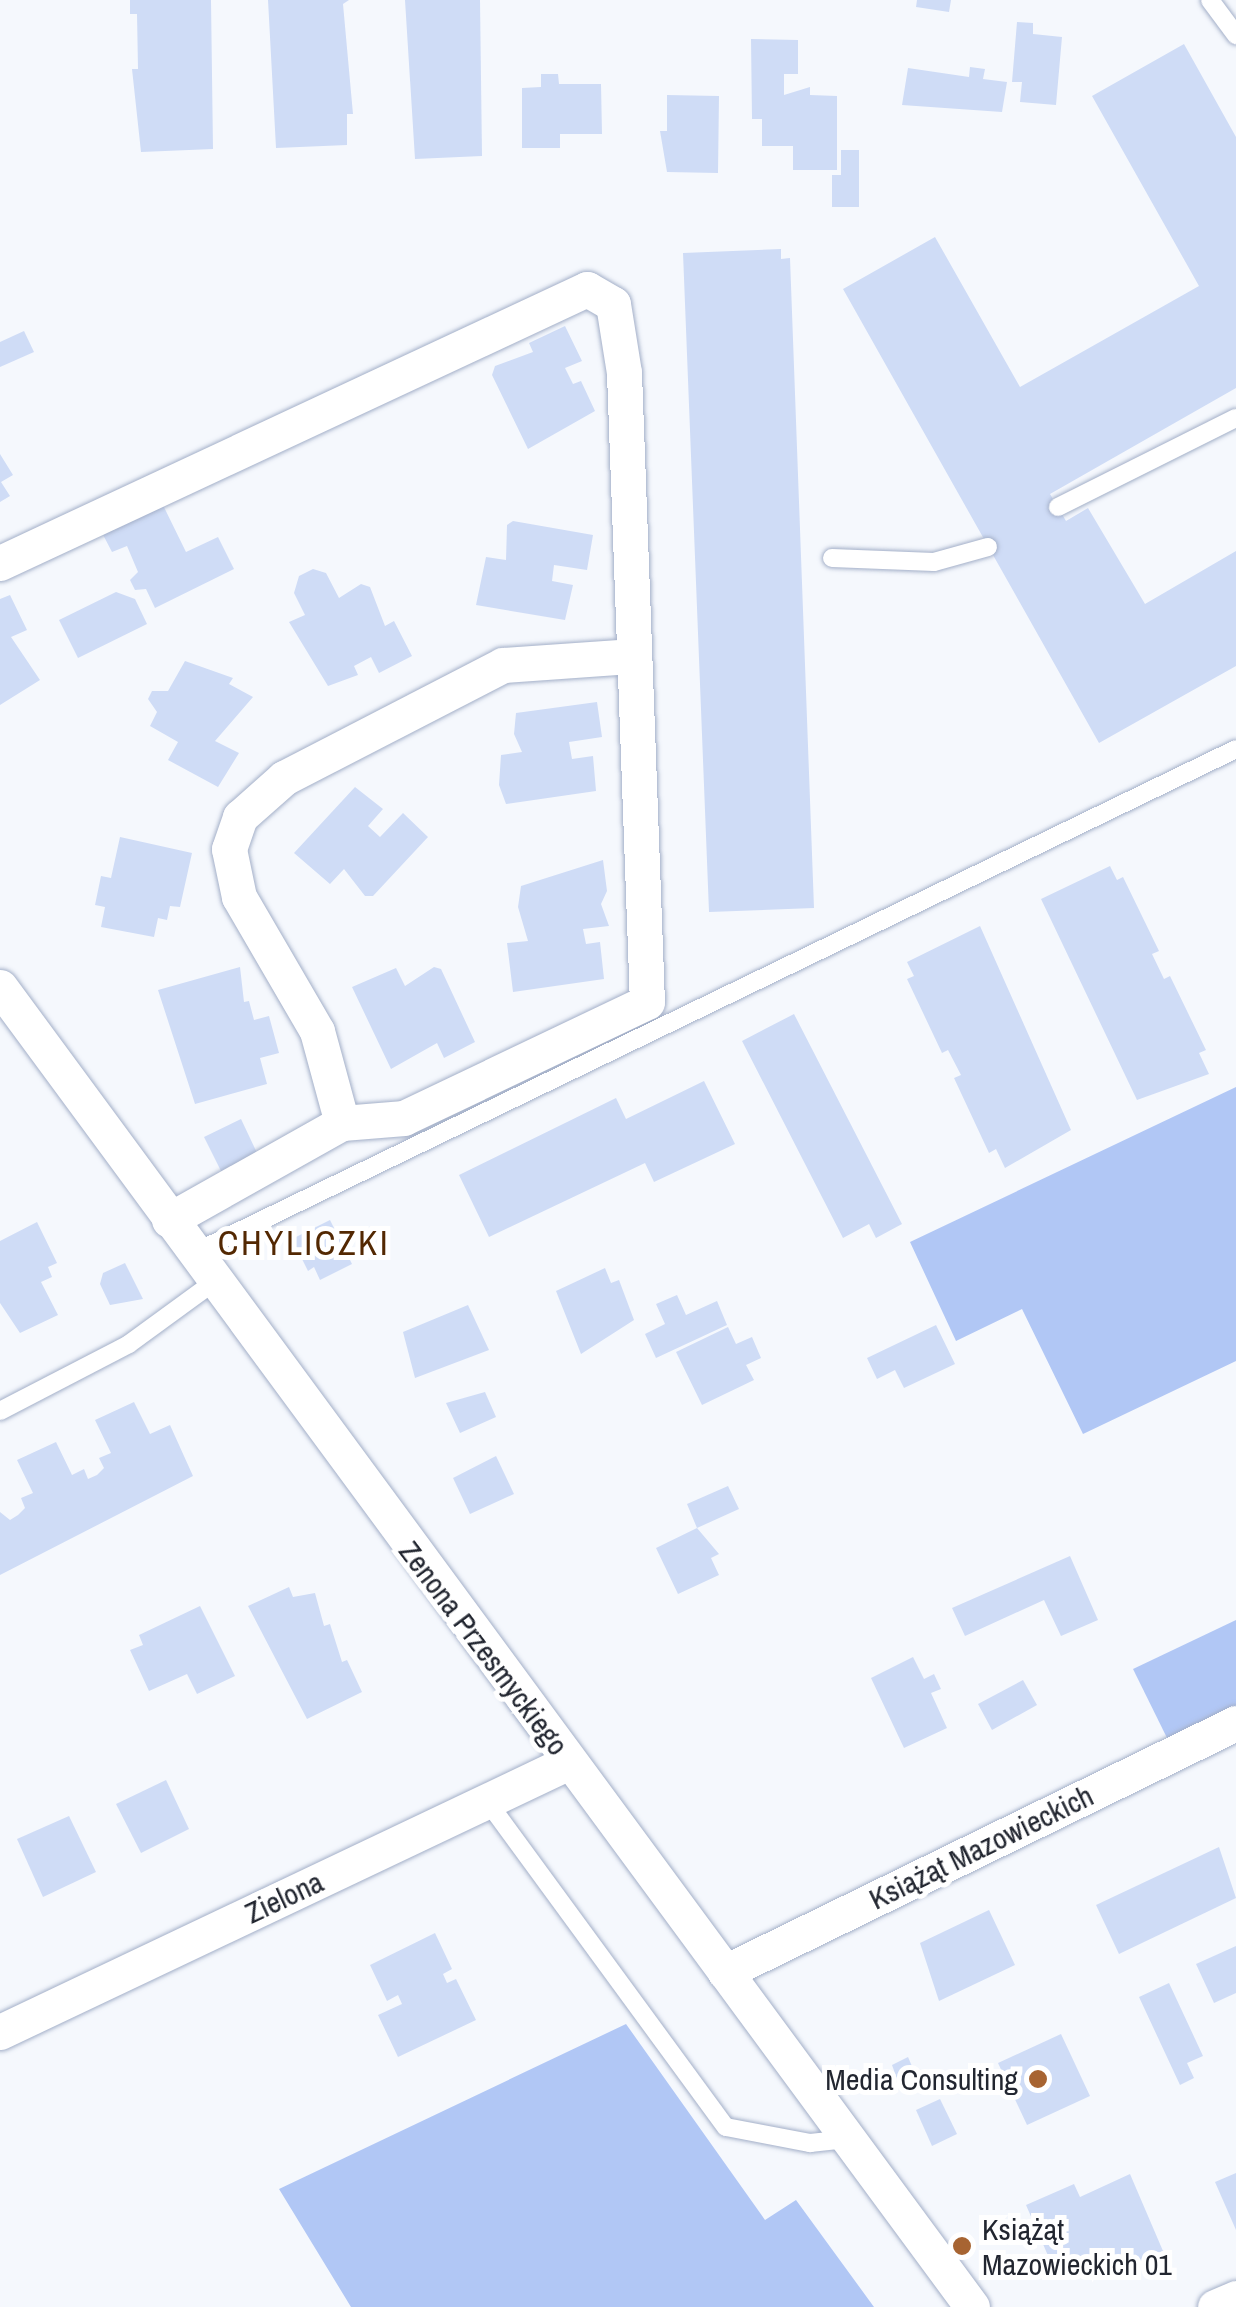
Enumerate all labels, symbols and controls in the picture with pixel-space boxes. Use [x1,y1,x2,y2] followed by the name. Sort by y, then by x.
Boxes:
[218,1222,390,1264] district label: CHYLICZKI
[392,1534,576,1762] street label: Zenona Przesmyckiego
[863,1777,1099,1917] street label: Książąt Mazowieckich
[239,1863,329,1931] street label: Zielona
[825,2061,1018,2097] place label: Media Consulting
[1027,2068,1049,2090] marker: Media Consulting
[982,2211,1172,2282] place label: Książąt Mazowieckich 01
[951,2235,973,2257] marker: Książąt Mazowieckich 01

